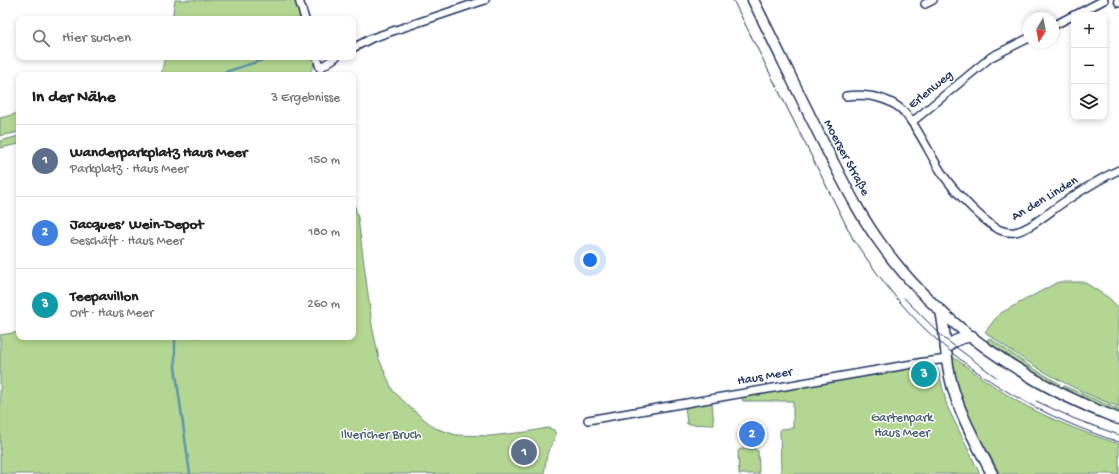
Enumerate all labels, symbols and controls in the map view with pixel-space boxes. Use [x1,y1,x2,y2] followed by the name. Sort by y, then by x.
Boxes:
[1023,12,1059,48] north arrow
[1071,12,1107,120] map controls
[1071,12,1107,48] button: +
[16,16,356,60] search box
[30,27,52,49] icon: search
[62,29,131,47] text: Hier suchen
[1071,48,1107,84] button: −
[906,68,956,112] street label: Erlenweg
[1071,84,1107,120] button: layers
[32,88,115,108] text: In der Nähe
[271,91,340,106] text: 3 Ergebnisse
[820,117,872,199] street label: Moerser Straße
[70,144,247,162] text: Wanderparkplatz Haus Meer
[42,153,48,168] text: 1
[308,153,340,168] text: 150 m
[70,162,188,177] text: Parkplatz · Haus Meer
[1009,173,1082,225] street label: An den Linden
[70,216,203,234] text: Jacques’ Wein-Depot
[42,225,48,240] text: 2
[308,225,340,240] text: 180 m
[70,234,183,249] text: Geschäft · Haus Meer
[580,250,600,270] your location
[70,288,138,306] text: Teepavillon
[42,297,48,312] text: 3
[307,297,340,312] text: 260 m
[70,306,154,321] text: Ort · Haus Meer
[911,359,937,389] pin: 3
[736,365,795,389] street label: Haus Meer
[871,411,934,441] park label: Gartenpark Haus Meer
[739,419,765,449] pin: 2
[341,428,421,443] park label: Ilvericher Bruch
[511,437,537,467] pin: 1

